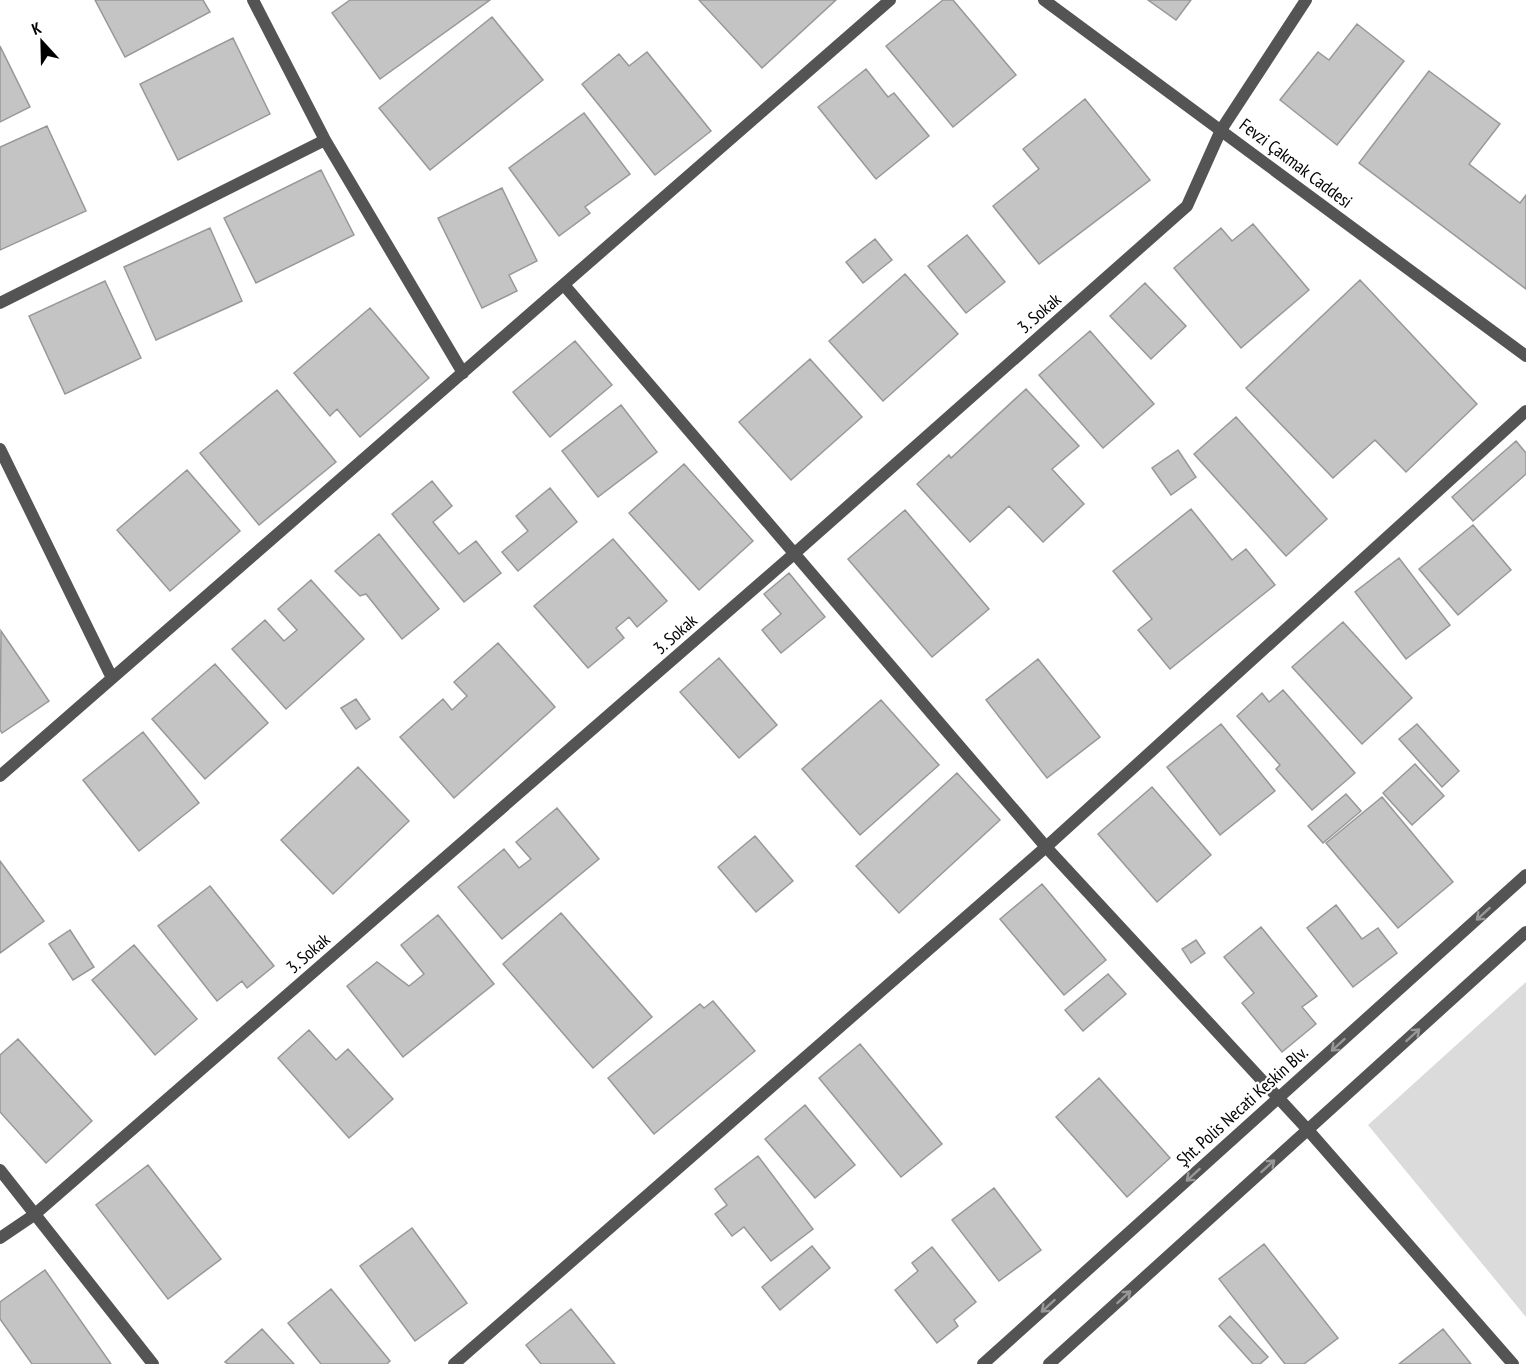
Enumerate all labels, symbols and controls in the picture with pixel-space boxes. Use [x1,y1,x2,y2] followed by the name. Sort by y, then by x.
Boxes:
[12,12,72,72] north arrow
[29,17,45,39] text: K
[1235,113,1357,213] street label: Fevzi Çakmak Caddesi
[1012,288,1066,338] street label: 3. Sokak
[648,609,702,659] street label: 3. Sokak
[1475,907,1490,921] one-way arrow
[281,928,335,978] street label: 3. Sokak
[1405,1028,1420,1042] one-way arrow
[1330,1038,1345,1052] one-way arrow
[1171,1041,1313,1171] street label: Şht. Polis Necati Keskin Blv.
[1261,1159,1276,1173] one-way arrow
[1186,1168,1201,1182] one-way arrow
[1116,1290,1131,1304] one-way arrow
[1041,1299,1056,1313] one-way arrow

